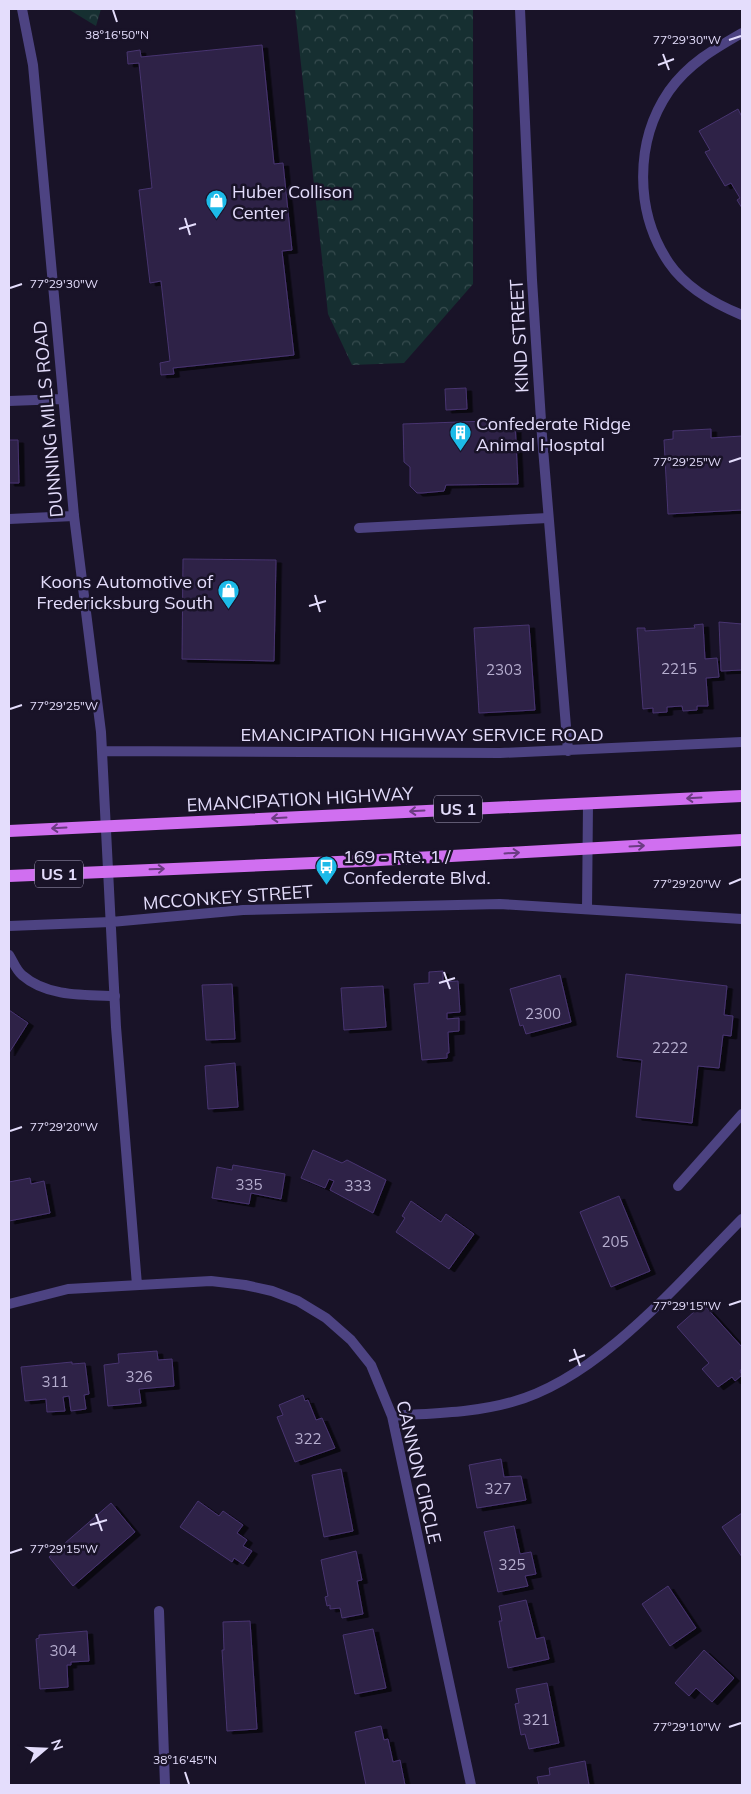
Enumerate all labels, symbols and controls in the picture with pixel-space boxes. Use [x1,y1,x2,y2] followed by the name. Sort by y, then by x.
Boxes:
[85,27,149,42] text: 38°16'50"N
[653,32,721,47] text: 77°29'30"W
[232,180,353,224] place label: Huber Collison Center
[204,189,228,220] shop icon: Huber Collison Center
[30,276,98,291] text: 77°29'30"W
[505,278,533,393] street label: KIND STREET
[28,320,68,518] street label: DUNNING MILLS ROAD
[476,412,631,456] place label: Confederate Ridge Animal Hosptal
[448,421,472,452] building icon: Confederate Ridge Animal Hosptal
[653,454,721,469] text: 77°29'25"W
[37,570,214,614] place label: Koons Automotive of Fredericksburg South
[217,579,241,610] shop icon: Koons Automotive of Fredericksburg South
[661,659,697,678] house number: 2215
[486,660,522,679] house number: 2303
[30,698,98,713] text: 77°29'25"W
[240,723,604,746] street label: EMANCIPATION HIGHWAY SERVICE ROAD
[186,782,415,816] street label: EMANCIPATION HIGHWAY
[686,793,702,803] one-way arrow
[434,796,482,822] road number: US 1
[409,807,425,816] one-way arrow
[272,813,288,822] one-way arrow
[51,824,67,833] one-way arrow
[628,841,644,850] one-way arrow
[343,845,491,889] place label: 169 - Rte. 1 / Confederate Blvd.
[503,848,519,857] one-way arrow
[315,854,339,885] bus stop icon: 169 - Rte. 1 / Confederate Blvd.
[35,861,83,888] road number: US 1
[149,865,165,874] one-way arrow
[653,876,721,891] text: 77°29'20"W
[142,880,314,914] street label: MCCONKEY STREET
[525,1004,561,1023] house number: 2300
[652,1038,688,1057] house number: 2222
[30,1119,98,1134] text: 77°29'20"W
[235,1175,263,1194] house number: 335
[344,1176,372,1195] house number: 333
[601,1232,629,1251] house number: 205
[653,1298,721,1313] text: 77°29'15"W
[125,1367,153,1386] house number: 326
[41,1372,69,1391] house number: 311
[391,1398,447,1546] street label: CANNON CIRCLE
[294,1429,322,1448] house number: 322
[484,1479,512,1498] house number: 327
[30,1541,98,1556] text: 77°29'15"W
[498,1555,526,1574] house number: 325
[49,1641,77,1660] house number: 304
[522,1710,550,1729] house number: 321
[653,1719,721,1734] text: 77°29'10"W
[20,1724,70,1774] north arrow
[47,1737,68,1753] text: N
[153,1752,217,1767] text: 38°16'45"N

